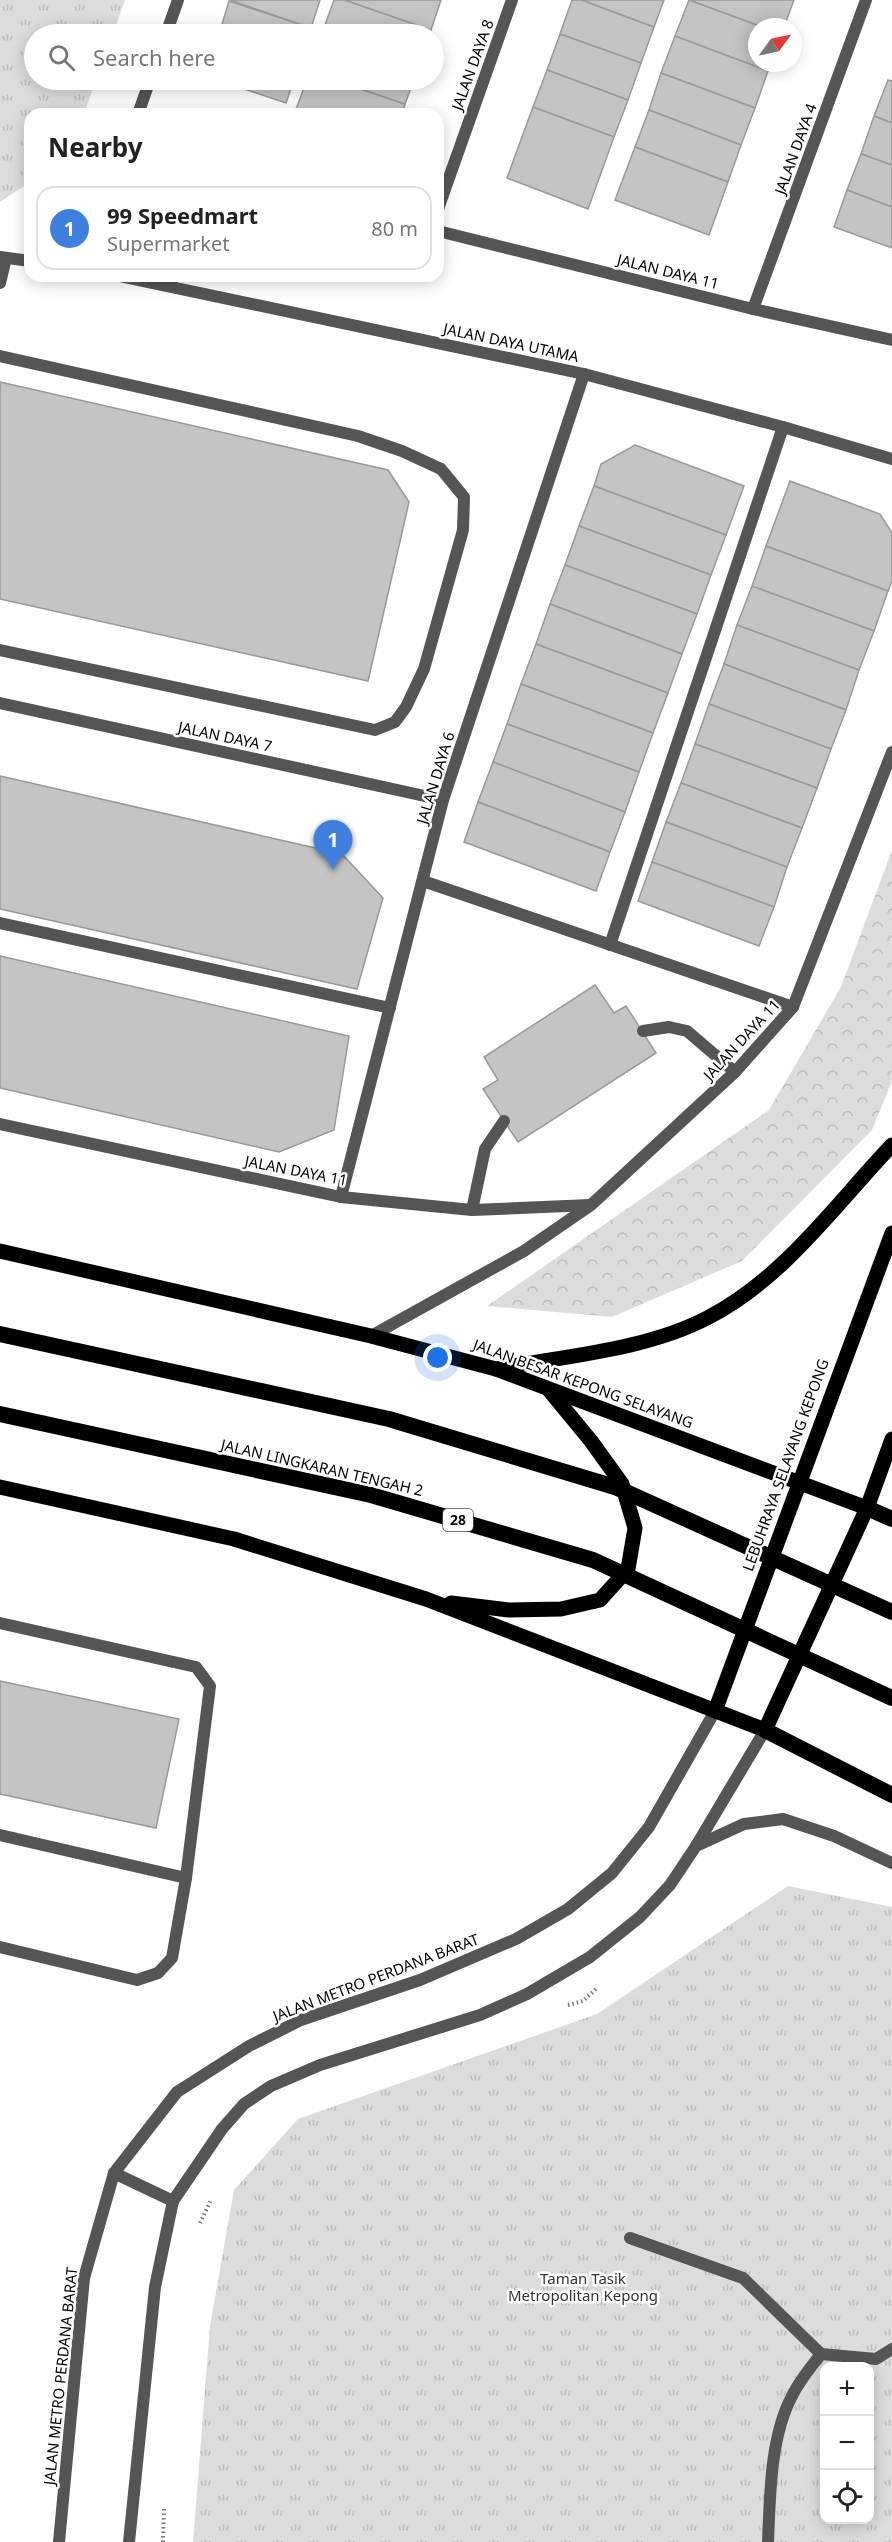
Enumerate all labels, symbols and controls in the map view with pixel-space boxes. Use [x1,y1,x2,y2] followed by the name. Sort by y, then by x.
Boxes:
[446,16,498,115] street label: JALAN DAYA 8
[748,18,802,72] north arrow
[24,24,444,90] search box
[45,41,78,74] icon: search
[93,42,215,72] text: Search here
[769,100,821,199] street label: JALAN DAYA 4
[48,129,143,165] text: Nearby
[107,200,258,230] text: 99 Speedmart
[64,215,75,242] text: 1
[371,215,418,242] text: 80 m
[107,230,230,257] text: Supermarket
[613,248,721,293] street label: JALAN DAYA 11
[440,317,581,366] street label: JALAN DAYA UTAMA
[175,716,274,756] street label: JALAN DAYA 7
[411,729,459,828] street label: JALAN DAYA 6
[314,820,352,870] pin: 1
[697,994,784,1086] street label: JALAN DAYA 11
[241,1150,349,1190] street label: JALAN DAYA 11
[469,1333,696,1432] street label: JALAN BESAR KEPONG SELAYANG
[423,1343,452,1372] your location
[737,1356,833,1573] street label: LEBUHRAYA SELAYANG KEPONG
[217,1434,425,1500] street label: JALAN LINGKARAN TENGAH 2
[443,1509,473,1531] road number: 28
[268,1928,482,2026] street label: JALAN METRO PERDANA BARAT
[38,2265,81,2488] street label: JALAN METRO PERDANA BARAT
[508,2268,658,2305] park label: Taman Tasik Metropolitan Kepong
[820,2362,874,2524] map controls
[820,2362,874,2416] button: +
[820,2416,874,2470] button: −
[820,2470,874,2524] button: locate

